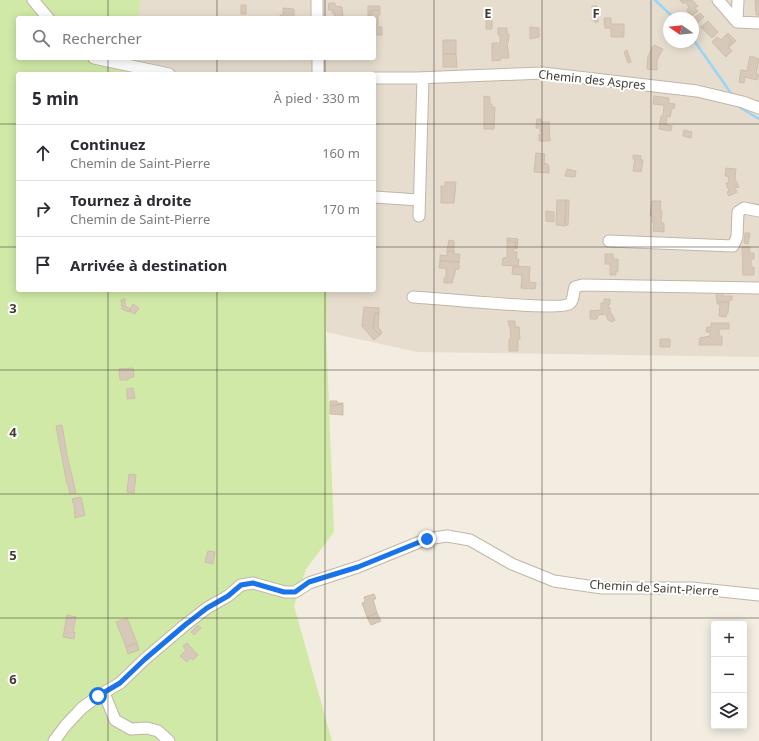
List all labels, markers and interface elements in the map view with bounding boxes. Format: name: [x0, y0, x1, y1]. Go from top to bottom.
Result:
text: E: [484, 4, 492, 22]
text: F: [592, 4, 600, 22]
north arrow: [663, 12, 699, 48]
search box: [16, 16, 376, 60]
icon: search: [30, 27, 52, 49]
text: Rechercher: [62, 28, 142, 48]
street label: Chemin des Aspres: [538, 65, 647, 94]
text: 5 min: [32, 87, 79, 110]
text: À pied · 330 m: [274, 89, 360, 107]
text: Continuez: [70, 134, 145, 154]
icon: ahead: [32, 142, 54, 164]
text: 160 m: [322, 144, 360, 162]
text: Chemin de Saint-Pierre: [70, 154, 210, 172]
text: Tournez à droite: [70, 190, 191, 210]
icon: right: [32, 198, 54, 220]
text: 170 m: [322, 200, 360, 218]
text: Chemin de Saint-Pierre: [70, 210, 210, 228]
icon: arrive: [32, 254, 54, 276]
text: Arrivée à destination: [70, 255, 227, 275]
text: 3: [9, 299, 17, 317]
text: 4: [9, 423, 17, 441]
route end: [418, 530, 436, 548]
text: 5: [9, 546, 17, 564]
street label: Chemin de Saint-Pierre: [589, 576, 719, 599]
map controls: [711, 621, 747, 729]
button: +: [711, 621, 747, 657]
button: −: [711, 657, 747, 693]
text: 6: [9, 670, 17, 688]
route start: [89, 687, 107, 705]
button: layers: [711, 693, 747, 729]

